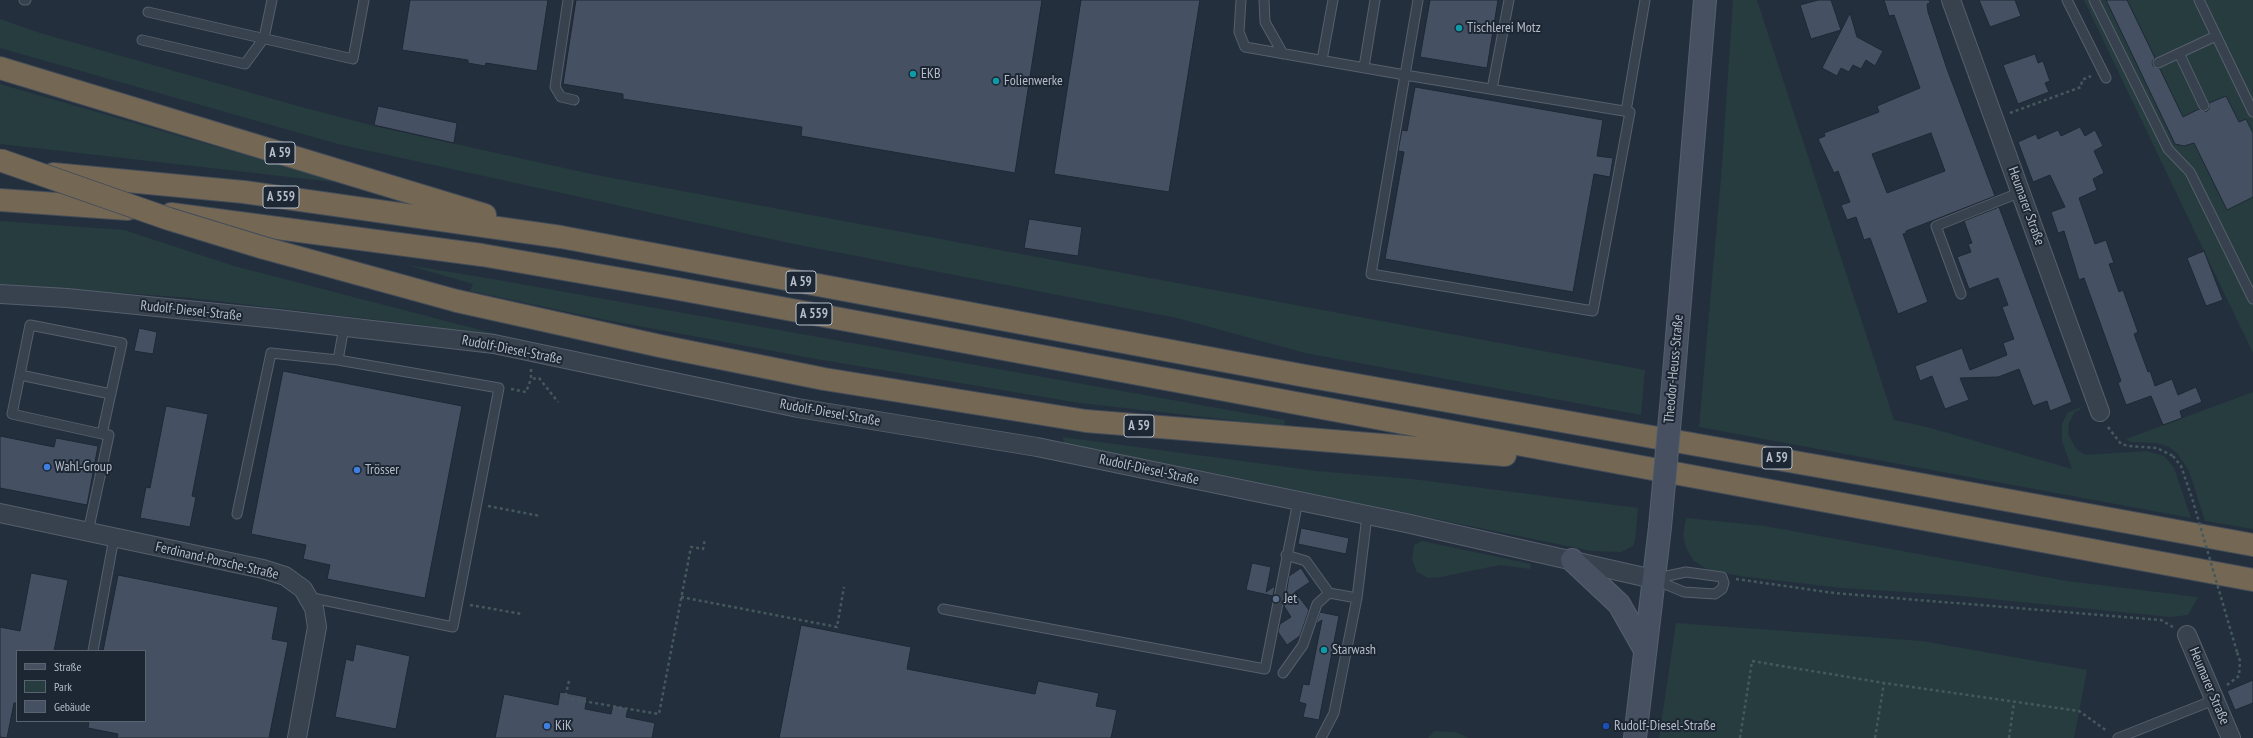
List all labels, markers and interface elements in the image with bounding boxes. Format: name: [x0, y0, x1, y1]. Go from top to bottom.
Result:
place label: Tischlerei Motz: [1467, 20, 1541, 36]
marker: Tischlerei Motz: [1454, 23, 1464, 33]
place label: EKB: [921, 66, 941, 82]
marker: EKB: [908, 69, 918, 79]
place label: Folienwerke: [1004, 73, 1063, 89]
marker: Folienwerke: [991, 76, 1001, 86]
road number: A 59: [265, 142, 295, 164]
street label: Heumarer Straße: [2004, 164, 2048, 248]
road number: A 559: [263, 186, 299, 208]
road number: A 59: [786, 271, 816, 293]
street label: Rudolf-Diesel-Straße: [140, 297, 242, 325]
road number: A 559: [796, 303, 832, 325]
street label: Theodor-Heuss-Straße: [1661, 314, 1687, 424]
street label: Rudolf-Diesel-Straße: [460, 332, 564, 368]
street label: Rudolf-Diesel-Straße: [778, 396, 882, 430]
road number: A 59: [1124, 415, 1154, 437]
road number: A 59: [1762, 447, 1792, 469]
street label: Rudolf-Diesel-Straße: [1097, 451, 1201, 489]
place label: Wahl-Group: [55, 459, 112, 475]
marker: Wahl-Group: [42, 462, 52, 472]
place label: Trösser: [365, 462, 399, 478]
marker: Trösser: [352, 465, 362, 475]
street label: Ferdinand-Porsche-Straße: [154, 539, 280, 583]
place label: Jet: [1284, 591, 1297, 607]
marker: Jet: [1271, 594, 1281, 604]
place label: Starwash: [1332, 642, 1376, 658]
marker: Starwash: [1319, 645, 1329, 655]
street label: Heumarer Straße: [2185, 645, 2233, 727]
legend: [16, 650, 146, 722]
text: Straße: [54, 659, 81, 674]
text: Park: [54, 679, 72, 694]
text: Gebäude: [54, 699, 90, 714]
place label: KiK: [555, 718, 572, 734]
place label: Rudolf-Diesel-Straße: [1614, 718, 1716, 734]
marker: KiK: [542, 721, 552, 731]
marker: Rudolf-Diesel-Straße: [1601, 721, 1611, 731]

